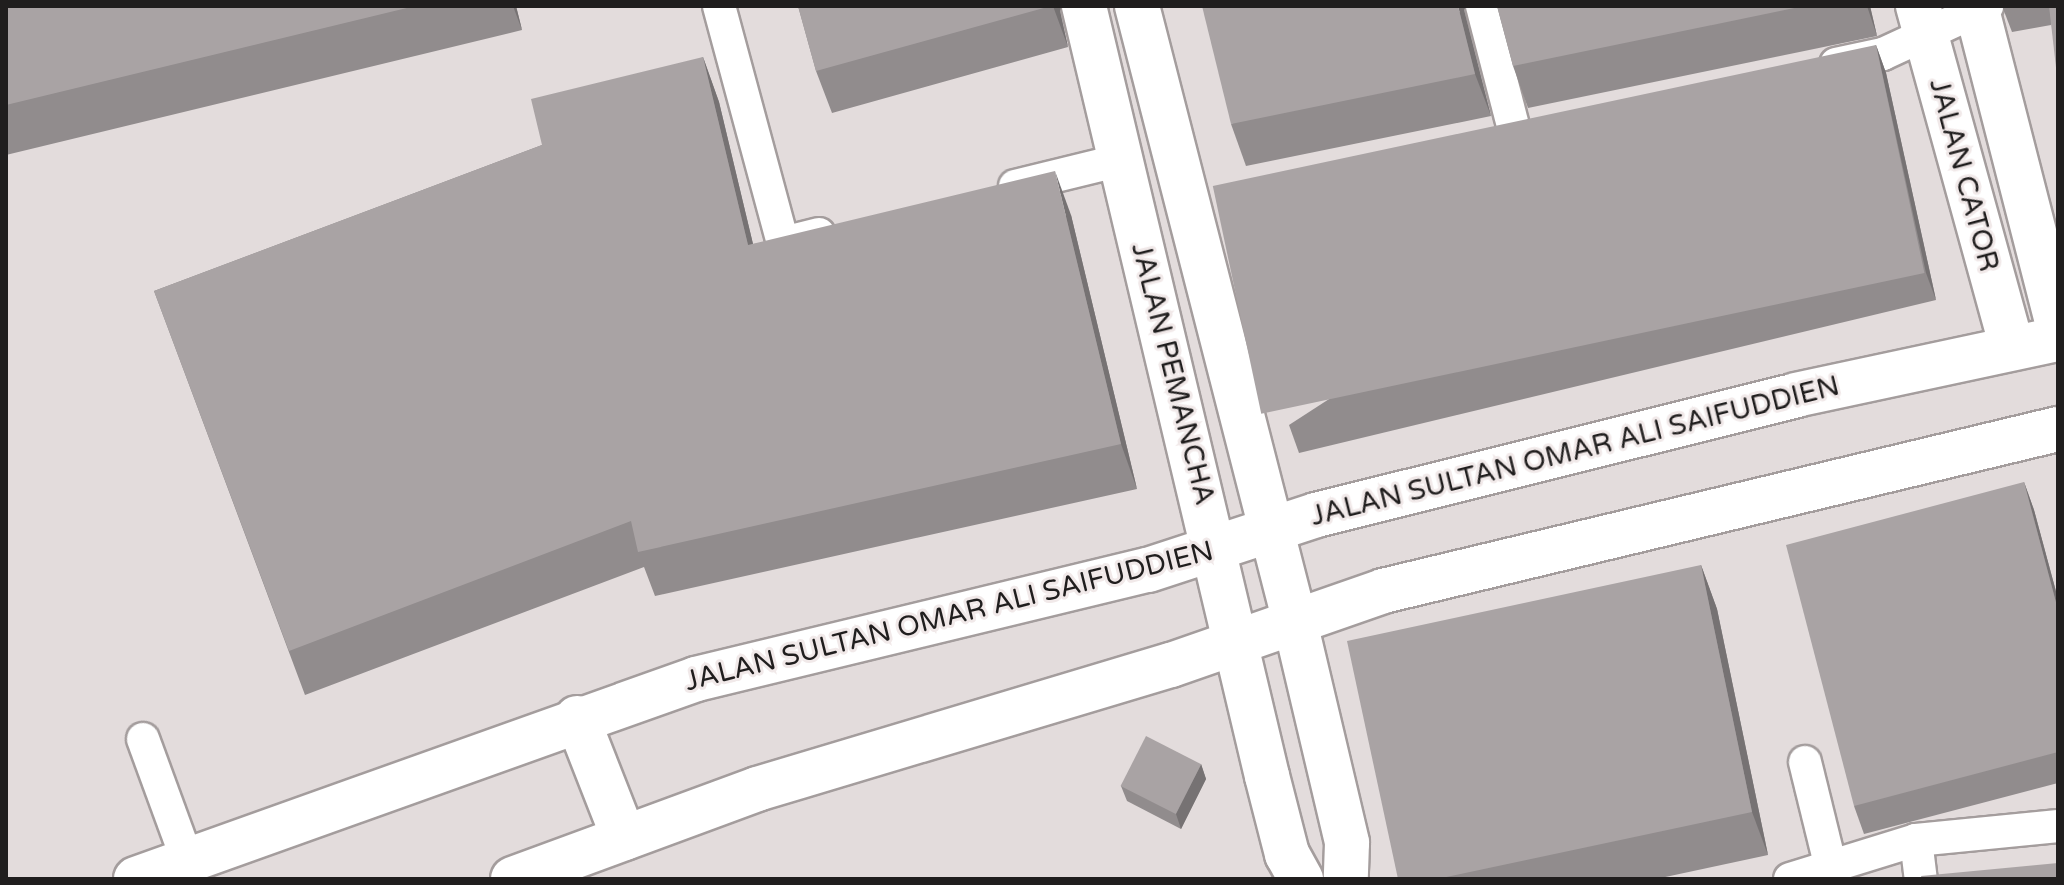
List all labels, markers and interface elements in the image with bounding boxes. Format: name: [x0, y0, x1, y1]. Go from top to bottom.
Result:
street label: JALAN CATOR: [1922, 75, 2006, 275]
street label: JALAN PEMANCHA: [1124, 240, 1222, 508]
street label: JALAN SULTAN OMAR ALI SAIFUDDIEN: [1307, 369, 1843, 533]
street label: JALAN SULTAN OMAR ALI SAIFUDDIEN: [681, 534, 1217, 698]

